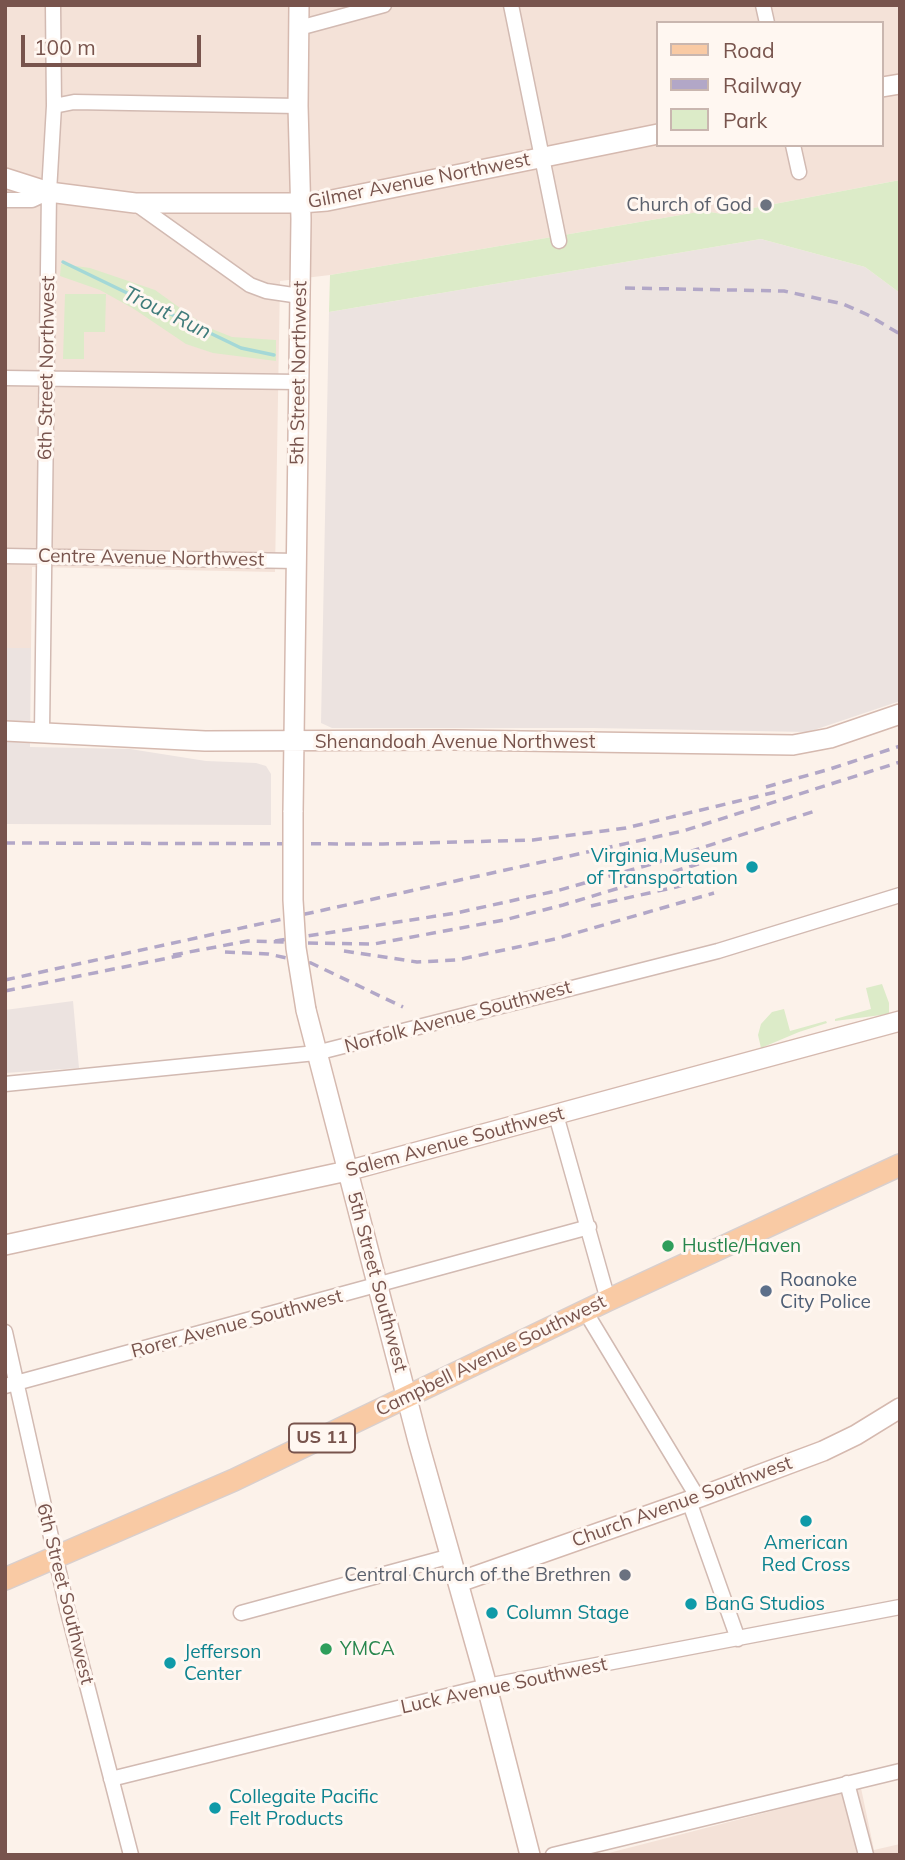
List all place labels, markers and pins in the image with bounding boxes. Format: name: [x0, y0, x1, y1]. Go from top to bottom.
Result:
place label: Church of God: [626, 194, 752, 216]
marker: Church of God: [758, 197, 774, 213]
place label: Virginia Museum of Transportation: [586, 845, 738, 889]
marker: Virginia Museum of Transportation: [744, 859, 760, 875]
place label: Hustle/Haven: [682, 1235, 801, 1257]
marker: Hustle/Haven: [660, 1238, 676, 1254]
place label: Roanoke City Police: [780, 1269, 871, 1313]
marker: Roanoke City Police: [758, 1283, 774, 1299]
marker: American Red Cross: [798, 1513, 814, 1529]
place label: American Red Cross: [761, 1532, 851, 1576]
place label: Central Church of the Brethren: [344, 1564, 611, 1586]
marker: Central Church of the Brethren: [617, 1567, 633, 1583]
place label: BanG Studios: [705, 1593, 825, 1615]
marker: BanG Studios: [683, 1596, 699, 1612]
place label: Column Stage: [506, 1602, 629, 1624]
marker: Column Stage: [484, 1605, 500, 1621]
place label: YMCA: [340, 1638, 395, 1660]
place label: Jefferson Center: [184, 1641, 261, 1685]
marker: YMCA: [318, 1641, 334, 1657]
marker: Jefferson Center: [162, 1655, 178, 1671]
place label: Collegaite Pacific Felt Products: [229, 1786, 378, 1830]
marker: Collegaite Pacific Felt Products: [207, 1800, 223, 1816]

